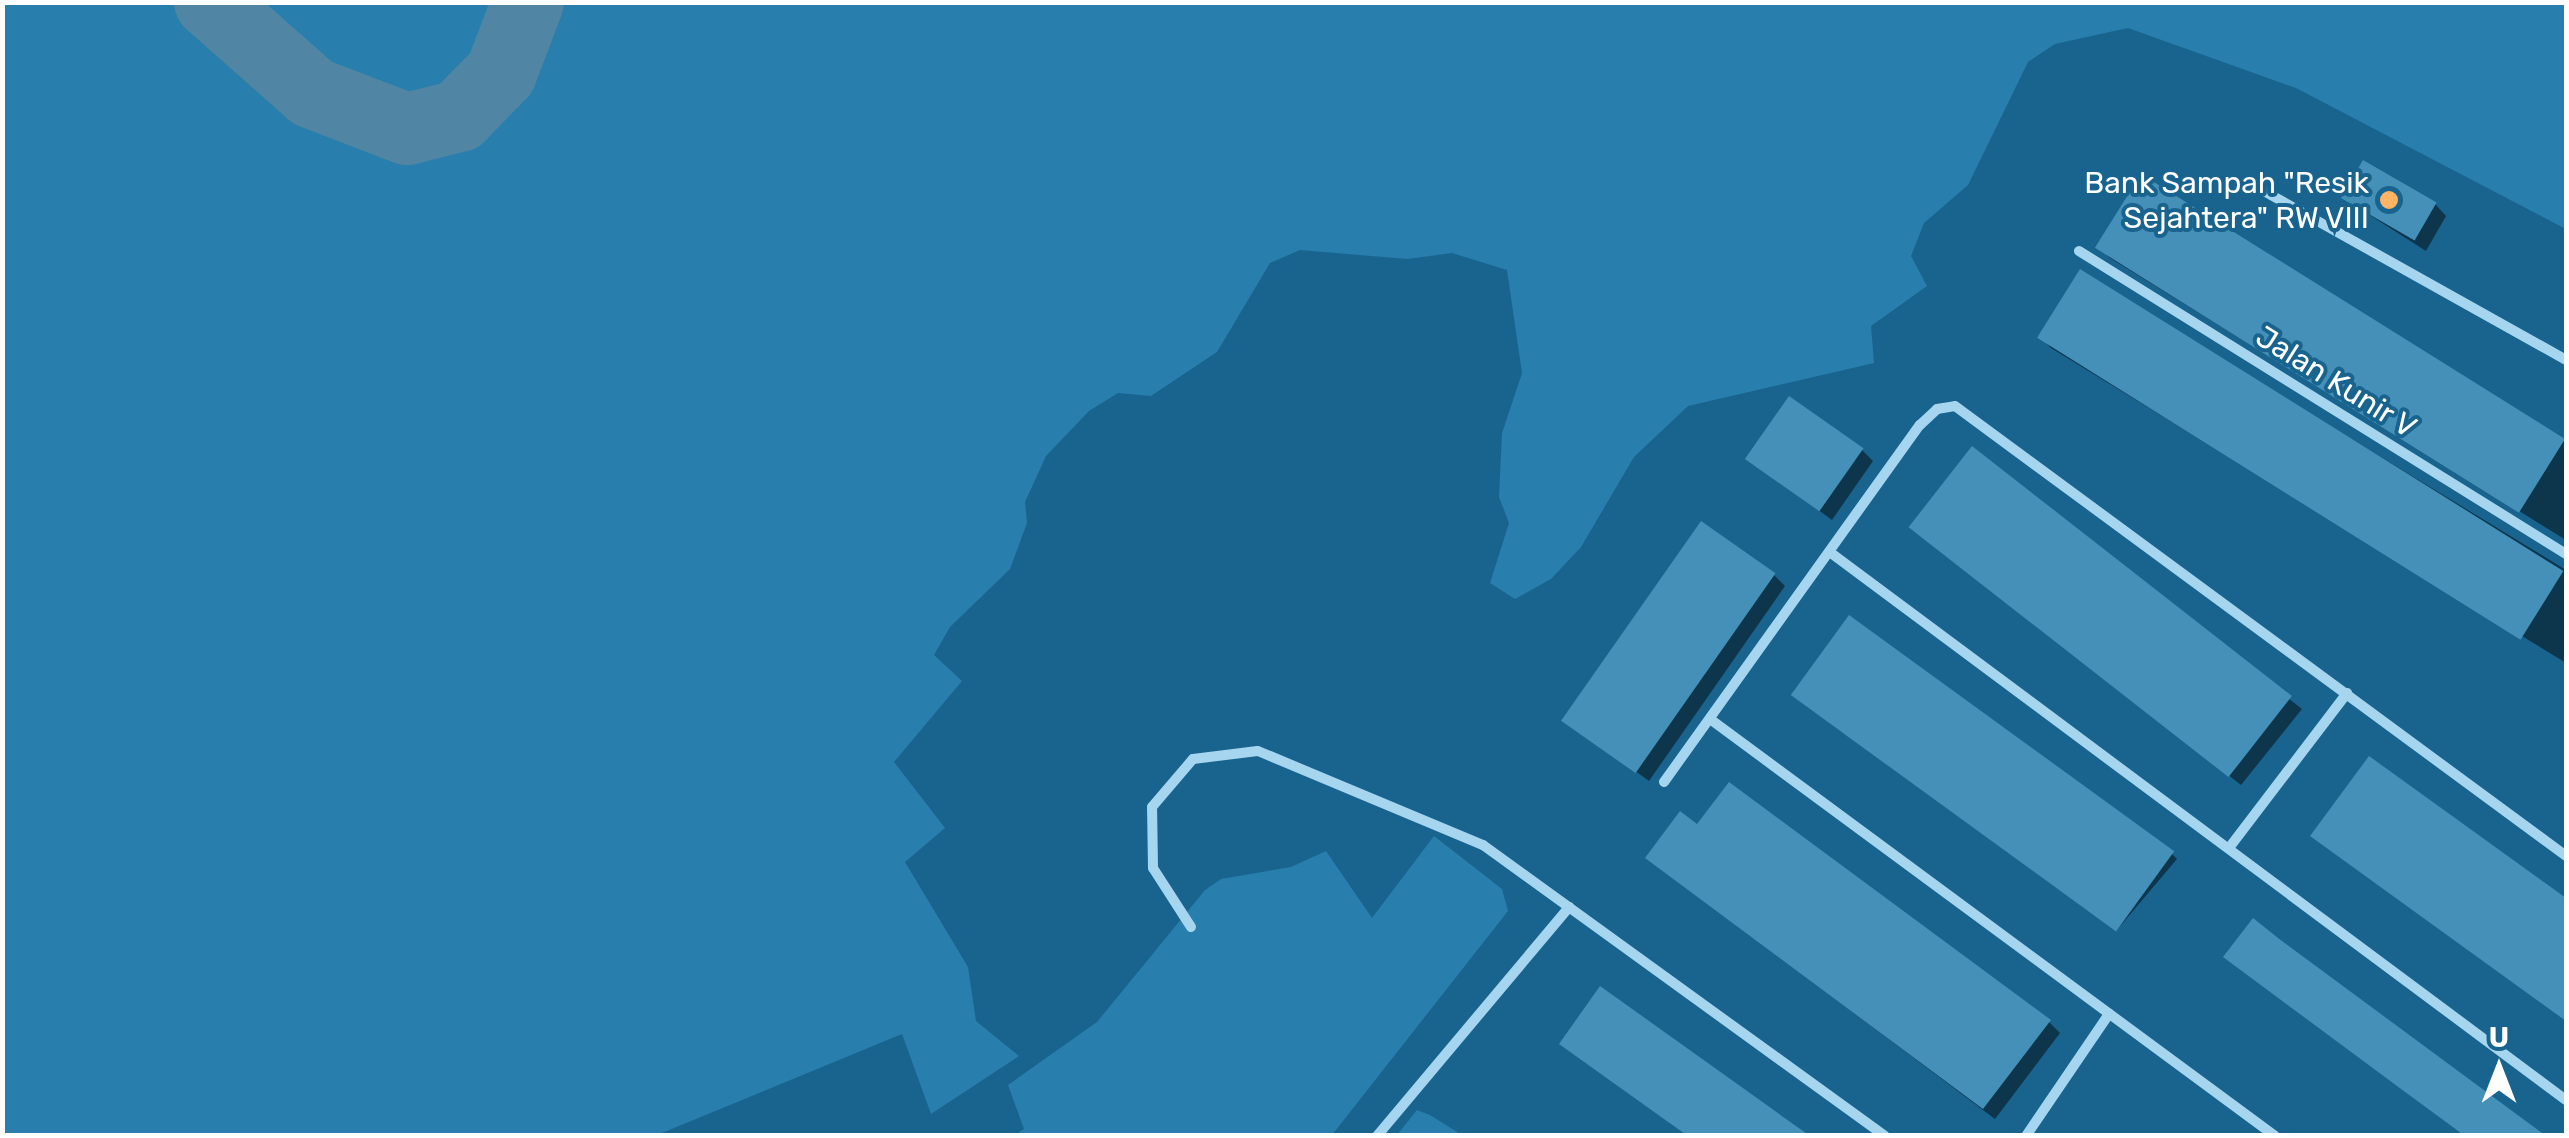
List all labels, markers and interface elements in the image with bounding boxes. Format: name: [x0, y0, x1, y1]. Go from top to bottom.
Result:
place label: Bank Sampah "Resik Sejahtera" RW VIII: [2084, 165, 2369, 236]
marker: Bank Sampah "Resik Sejahtera" RW VIII: [2378, 189, 2400, 211]
street label: Jalan Kunir V: [2248, 318, 2424, 446]
north arrow: [2449, 1018, 2549, 1118]
text: U: [2489, 1021, 2509, 1054]

